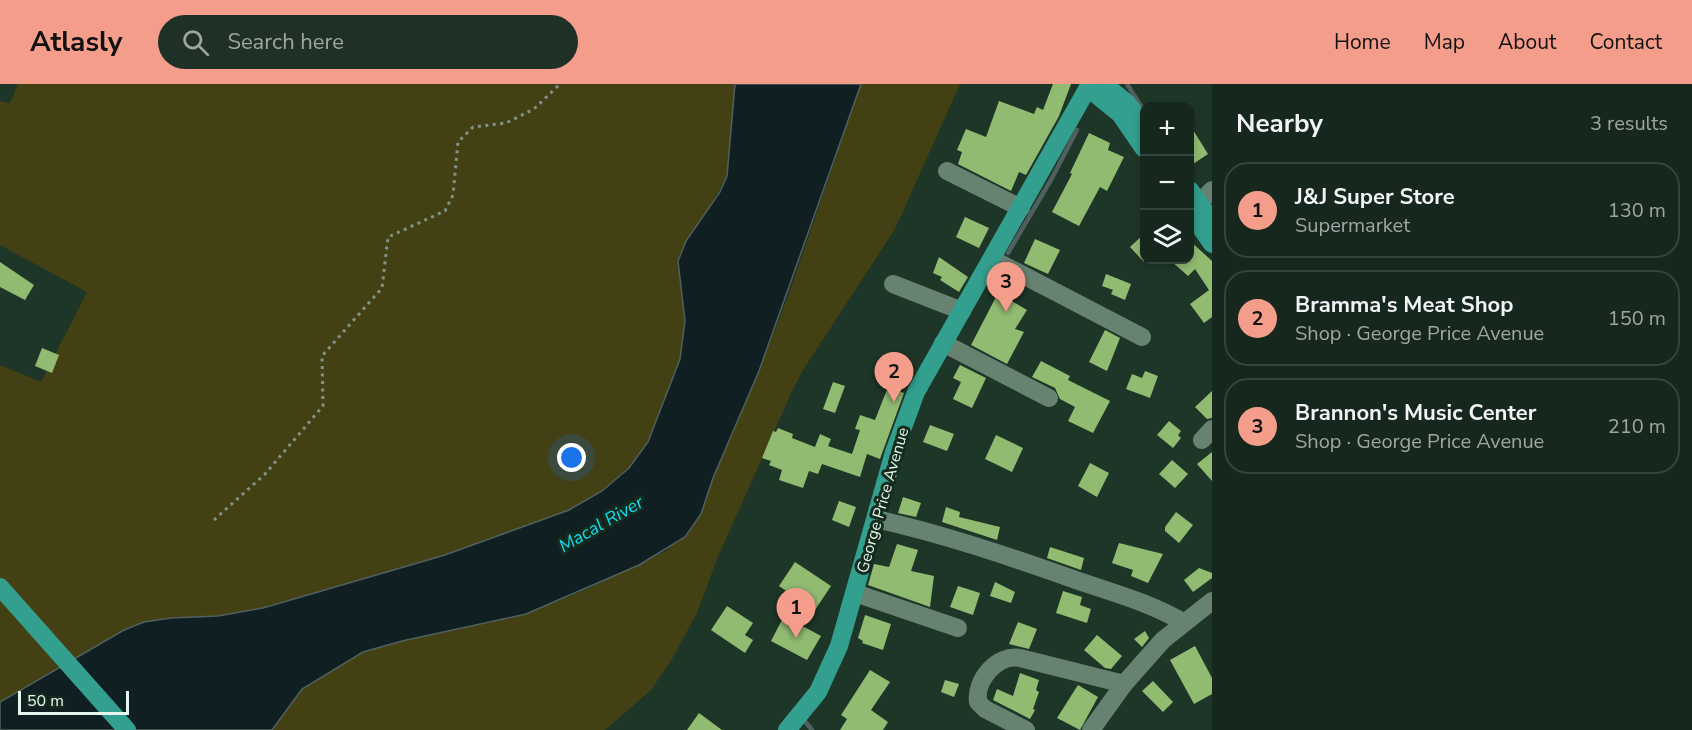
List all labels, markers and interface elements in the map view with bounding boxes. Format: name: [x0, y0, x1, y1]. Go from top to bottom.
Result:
search box: [158, 15, 578, 69]
text: Atlasly: [30, 23, 122, 61]
icon: search: [179, 26, 212, 59]
text: Search here: [227, 27, 344, 57]
text: Home: [1334, 28, 1391, 56]
text: Map: [1424, 28, 1465, 56]
text: About: [1498, 28, 1556, 56]
text: Contact: [1589, 28, 1662, 56]
map controls: [1140, 102, 1194, 264]
button: +: [1140, 102, 1194, 156]
text: Nearby: [1236, 106, 1323, 141]
text: 3 results: [1590, 110, 1668, 137]
button: −: [1140, 156, 1194, 210]
text: J&J Super Store: [1295, 182, 1455, 212]
text: 1: [1252, 197, 1264, 224]
text: 130 m: [1608, 197, 1666, 224]
button: layers: [1140, 210, 1194, 264]
text: Supermarket: [1295, 212, 1410, 239]
pin: 3: [986, 262, 1026, 312]
text: Bramma's Meat Shop: [1295, 290, 1513, 320]
text: 2: [1252, 305, 1264, 332]
text: 150 m: [1608, 305, 1666, 332]
text: Shop · George Price Avenue: [1295, 320, 1544, 347]
pin: 2: [874, 352, 914, 402]
text: Brannon's Music Center: [1295, 398, 1536, 428]
text: 3: [1252, 413, 1264, 440]
text: 210 m: [1608, 413, 1666, 440]
street label: George Price Avenue: [852, 425, 914, 576]
text: Shop · George Price Avenue: [1295, 428, 1544, 455]
your location: [557, 443, 586, 472]
water label: Macal River: [554, 490, 648, 558]
pin: 1: [776, 588, 816, 638]
scale bar: [18, 688, 129, 716]
text: 50 m: [27, 690, 64, 712]

